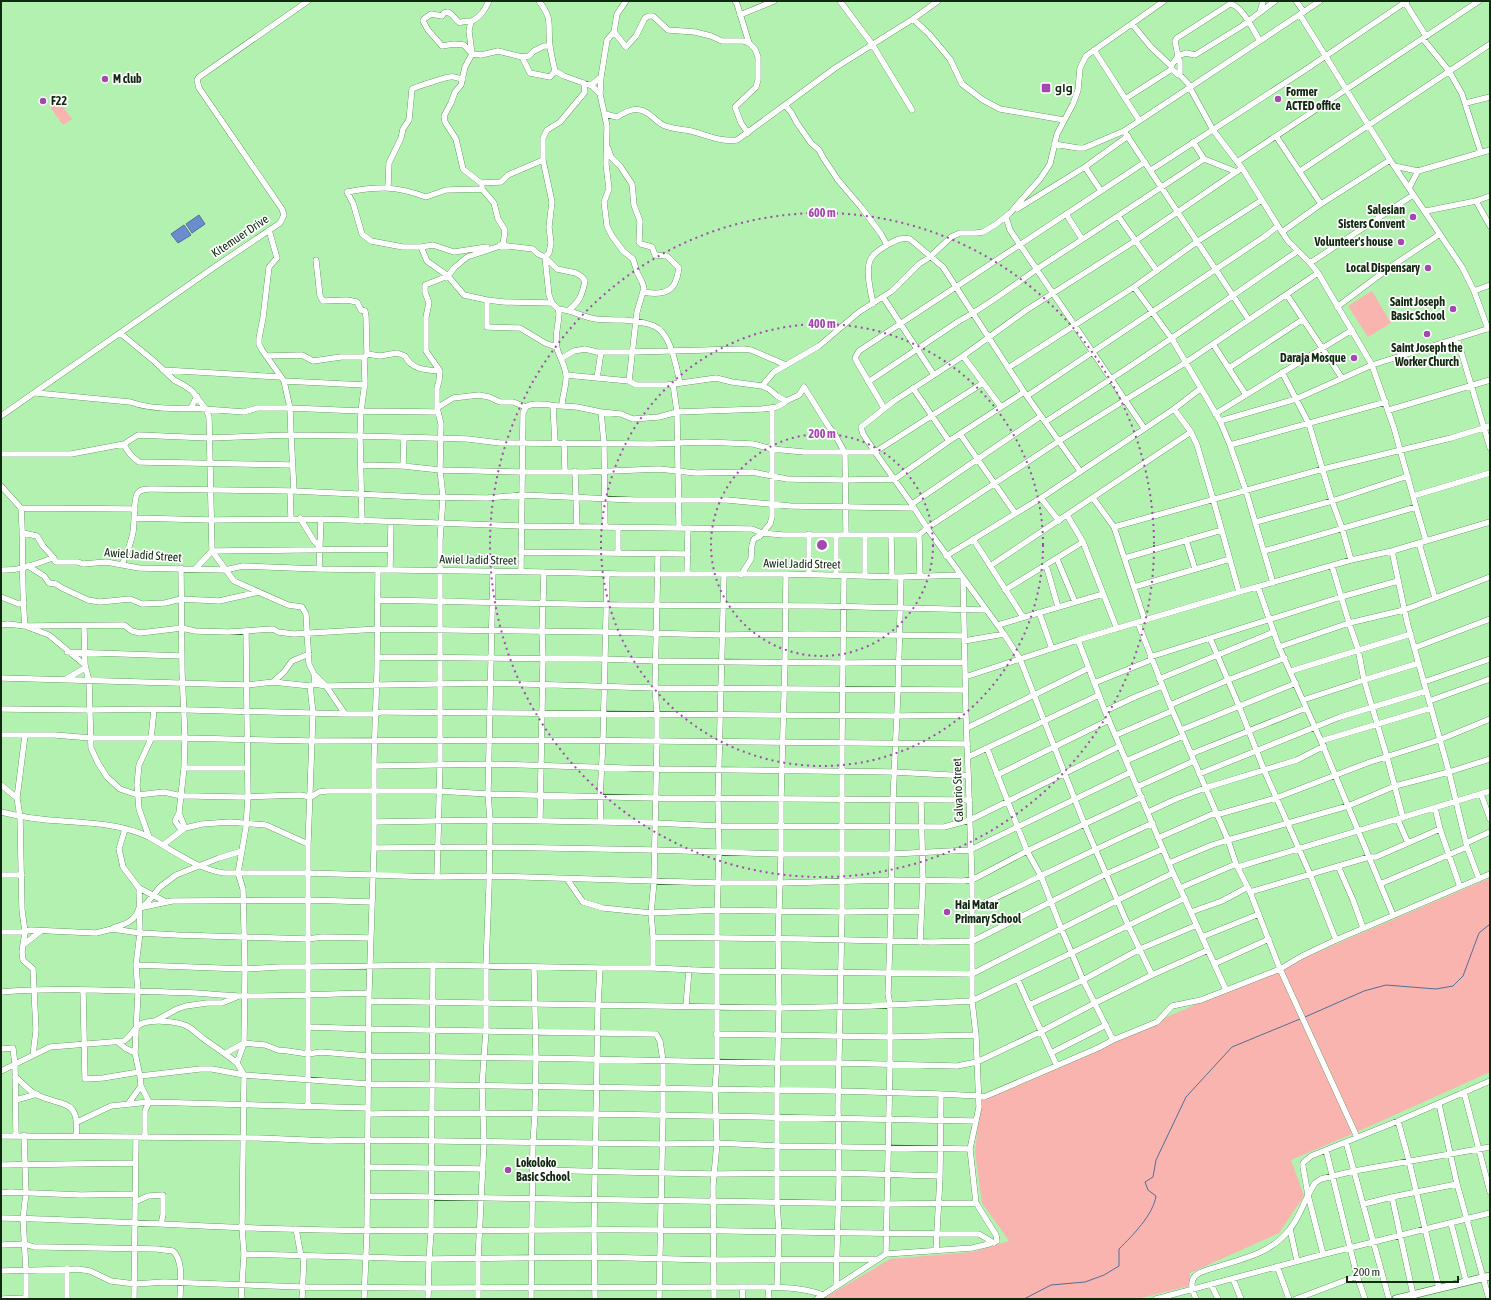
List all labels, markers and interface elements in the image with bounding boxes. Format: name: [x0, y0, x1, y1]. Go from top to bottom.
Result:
place label: M club: [113, 72, 142, 86]
marker: M club: [100, 74, 110, 84]
place label: واو: [1055, 81, 1073, 96]
marker: واو: [1040, 82, 1052, 94]
place label: Former ACTED office: [1285, 85, 1341, 113]
place label: F22: [51, 94, 67, 108]
marker: Former ACTED office: [1273, 94, 1283, 104]
marker: F22: [38, 96, 48, 106]
place label: Salesian Sisters Convent: [1338, 203, 1406, 231]
text: 600 m: [808, 206, 836, 220]
street label: Kitemuer Drive: [209, 212, 271, 260]
marker: Salesian Sisters Convent: [1408, 212, 1418, 222]
place label: Volunteer's house: [1314, 235, 1394, 249]
marker: Volunteer's house: [1396, 237, 1406, 247]
place label: Local Dispensary: [1346, 261, 1420, 275]
marker: Local Dispensary: [1423, 263, 1433, 273]
place label: Saint Joseph Basic School: [1390, 295, 1446, 323]
marker: Saint Joseph Basic School: [1448, 304, 1458, 314]
text: 400 m: [807, 317, 836, 331]
marker: Saint Joseph the Worker Church: [1422, 329, 1432, 339]
place label: Saint Joseph the Worker Church: [1391, 341, 1463, 369]
place label: Daraja Mosque: [1280, 351, 1347, 365]
marker: Daraja Mosque: [1349, 353, 1359, 363]
text: 200 m: [808, 427, 836, 441]
centre of rings: [815, 538, 829, 552]
street label: Awiel Jadid Street: [104, 545, 183, 565]
street label: Awiel Jadid Street: [439, 552, 517, 568]
street label: Awiel Jadid Street: [763, 556, 841, 572]
street label: Calvario Street: [950, 757, 966, 822]
place label: Hai Matar Primary School: [955, 898, 1022, 926]
marker: Hai Matar Primary School: [942, 907, 952, 917]
place label: Lokoloko Basic School: [516, 1156, 571, 1184]
marker: Lokoloko Basic School: [503, 1165, 513, 1175]
scale bar: [1347, 1258, 1458, 1284]
text: 200 m: [1353, 1265, 1380, 1279]

